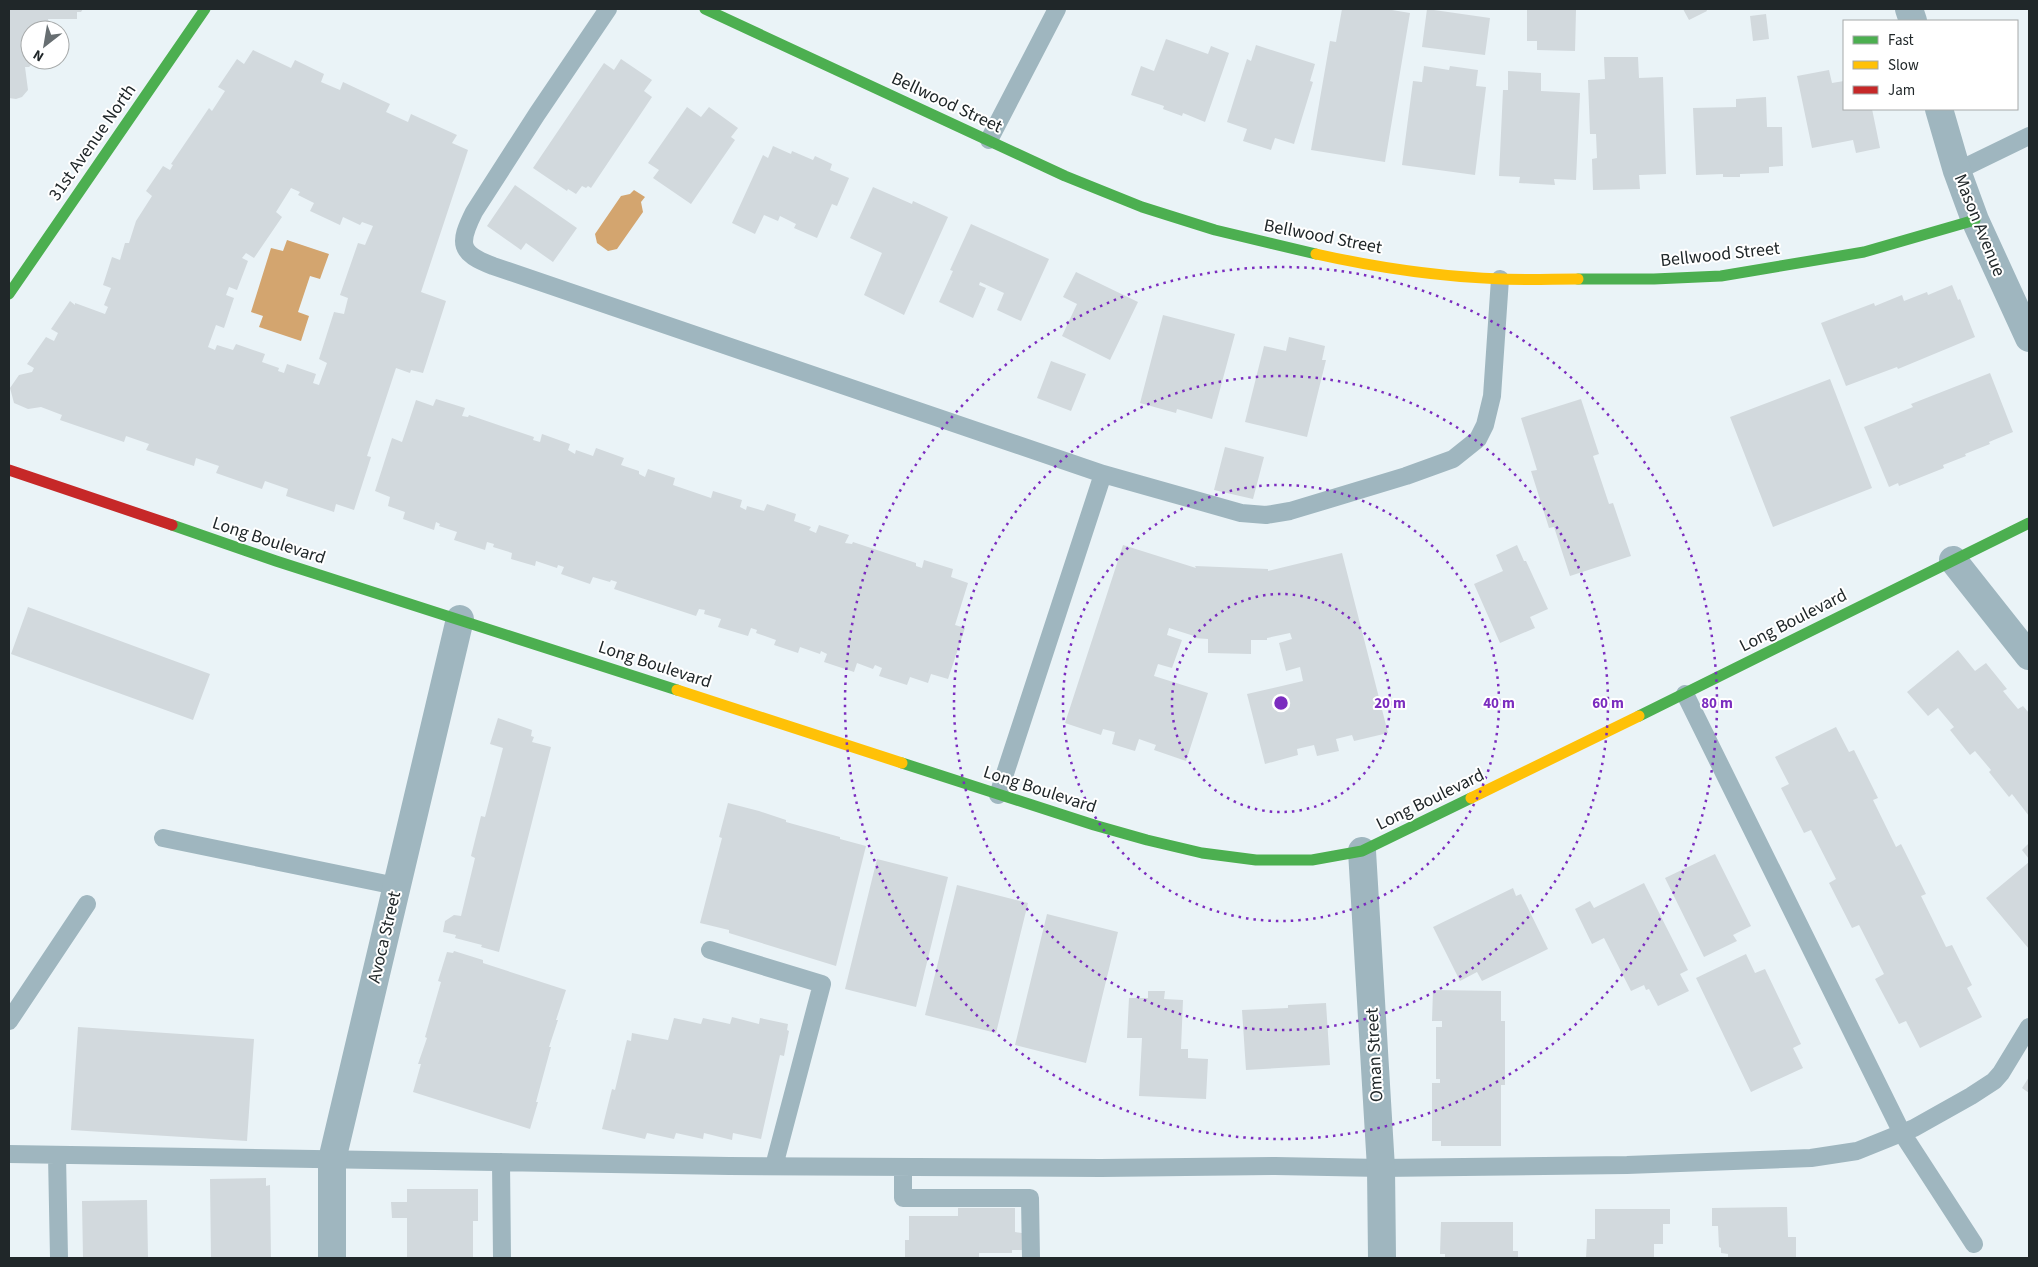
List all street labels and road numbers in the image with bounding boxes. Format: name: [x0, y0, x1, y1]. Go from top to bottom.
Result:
street label: Bellwood Street: [887, 66, 1006, 139]
street label: 31st Avenue North: [43, 79, 142, 206]
street label: Mason Avenue: [1948, 170, 2011, 280]
street label: Bellwood Street: [1262, 213, 1384, 260]
street label: Bellwood Street: [1659, 236, 1781, 273]
street label: Long Boulevard: [209, 510, 329, 571]
street label: Long Boulevard: [1735, 583, 1851, 658]
street label: Long Boulevard: [595, 634, 715, 695]
street label: Long Boulevard: [980, 759, 1100, 820]
street label: Long Boulevard: [1372, 762, 1489, 836]
street label: Avoca Street: [362, 889, 407, 985]
street label: Oman Street: [1360, 1007, 1389, 1103]

